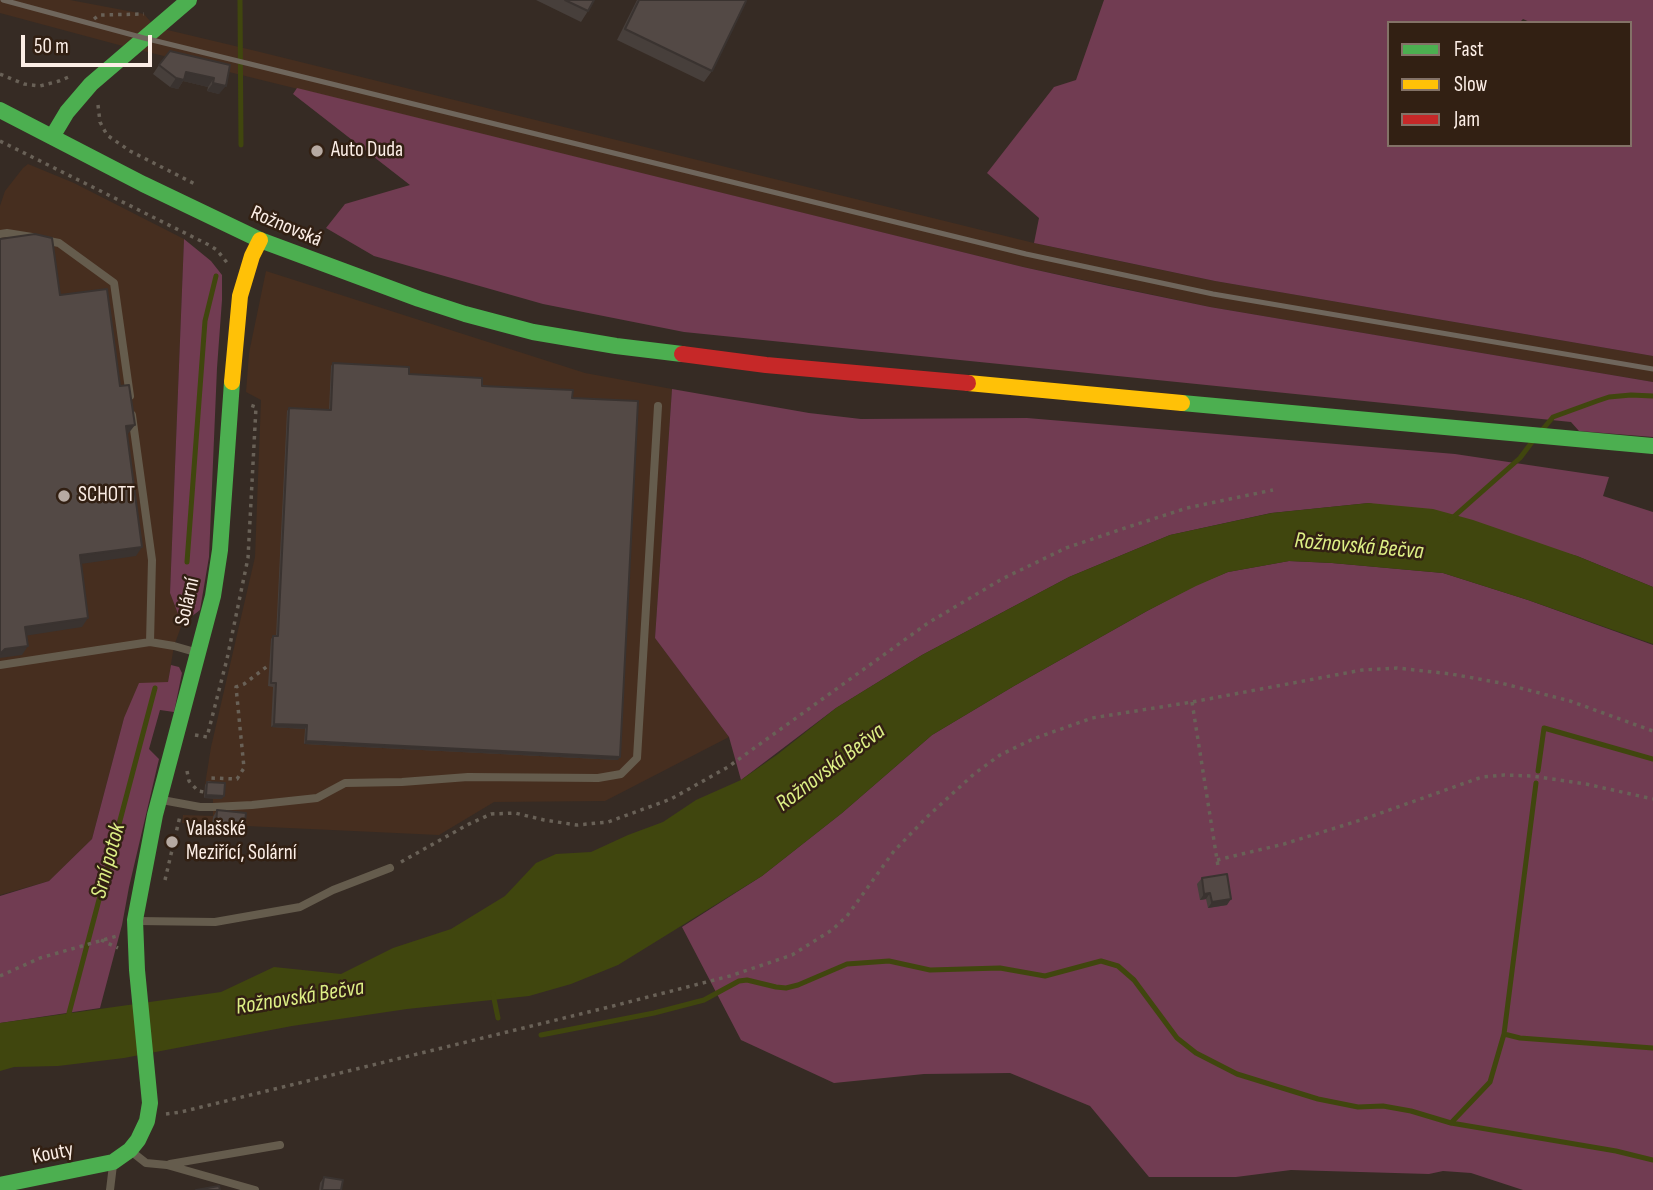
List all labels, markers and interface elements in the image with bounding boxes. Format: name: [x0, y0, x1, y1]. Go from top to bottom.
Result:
scale bar: [24, 21, 156, 65]
legend: [1387, 21, 1632, 147]
text: 50 m: [34, 34, 69, 59]
text: Fast: [1454, 37, 1484, 62]
text: Slow: [1454, 72, 1487, 97]
text: Jam: [1454, 107, 1480, 132]
place label: Auto Duda: [331, 138, 403, 164]
marker: Auto Duda: [309, 143, 325, 159]
street label: Rožnovská: [247, 201, 325, 253]
place label: SCHOTT: [78, 483, 135, 509]
marker: SCHOTT: [56, 488, 72, 504]
water label: Rožnovská Bečva: [1293, 528, 1425, 566]
street label: Solární: [170, 575, 206, 629]
water label: Rožnovská Bečva: [771, 718, 891, 818]
place label: Valašské Meziřící, Solární: [186, 817, 297, 867]
water label: Srní potok: [86, 820, 132, 902]
marker: Valašské Meziřící, Solární: [164, 834, 180, 850]
water label: Rožnovská Bečva: [234, 974, 366, 1022]
street label: Kouty: [30, 1138, 76, 1170]

